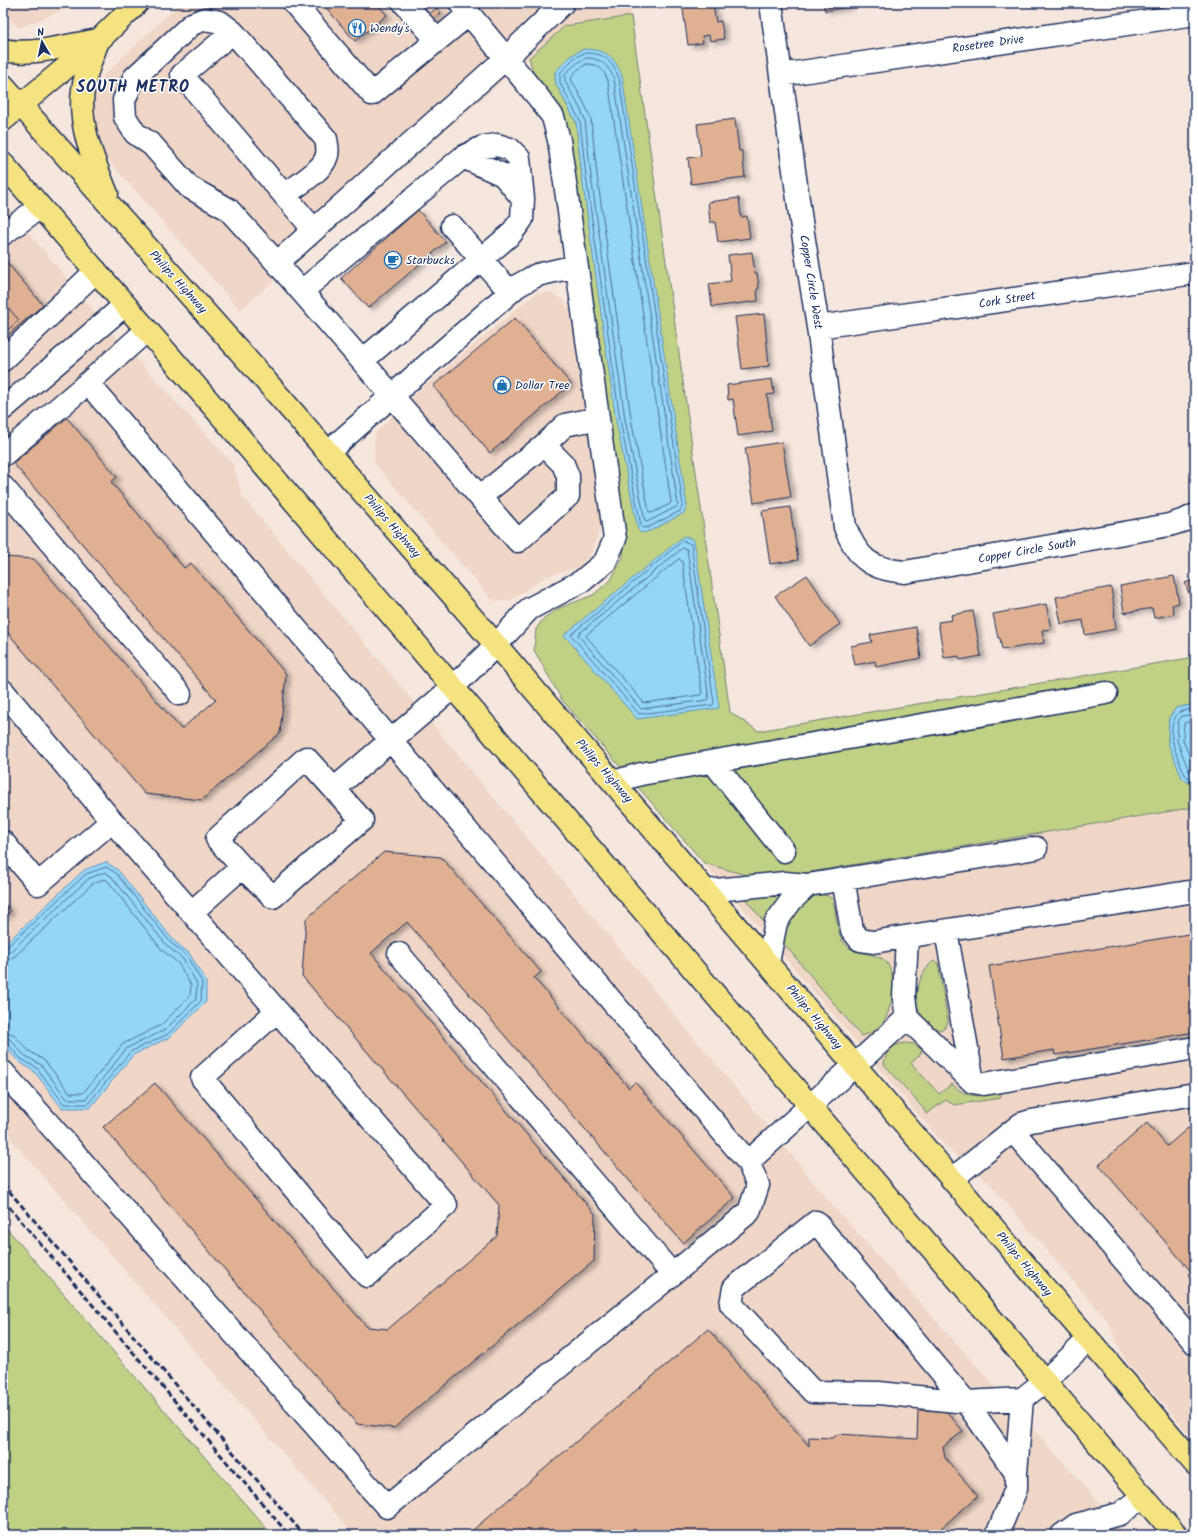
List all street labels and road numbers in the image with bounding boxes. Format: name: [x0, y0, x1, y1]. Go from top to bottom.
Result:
street label: Rosetree Drive: [951, 29, 1026, 58]
street label: Copper Circle West: [794, 233, 828, 331]
street label: Philips Highway: [144, 246, 212, 318]
street label: Cork Street: [977, 286, 1037, 314]
street label: Philips Highway: [359, 490, 426, 563]
street label: Copper Circle South: [976, 533, 1078, 569]
street label: Philips Highway: [571, 735, 638, 808]
street label: Philips Highway: [781, 980, 847, 1054]
street label: Philips Highway: [991, 1227, 1057, 1301]

